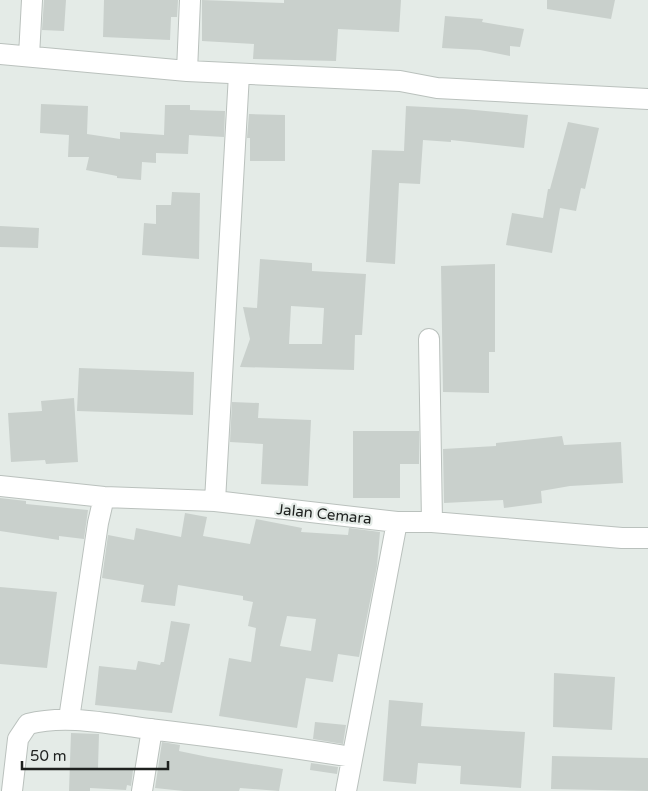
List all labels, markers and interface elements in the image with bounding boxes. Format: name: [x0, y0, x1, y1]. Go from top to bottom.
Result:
street label: Jalan Cemara: [275, 500, 373, 528]
scale bar: [22, 738, 169, 770]
text: 50 m: [30, 747, 67, 765]

